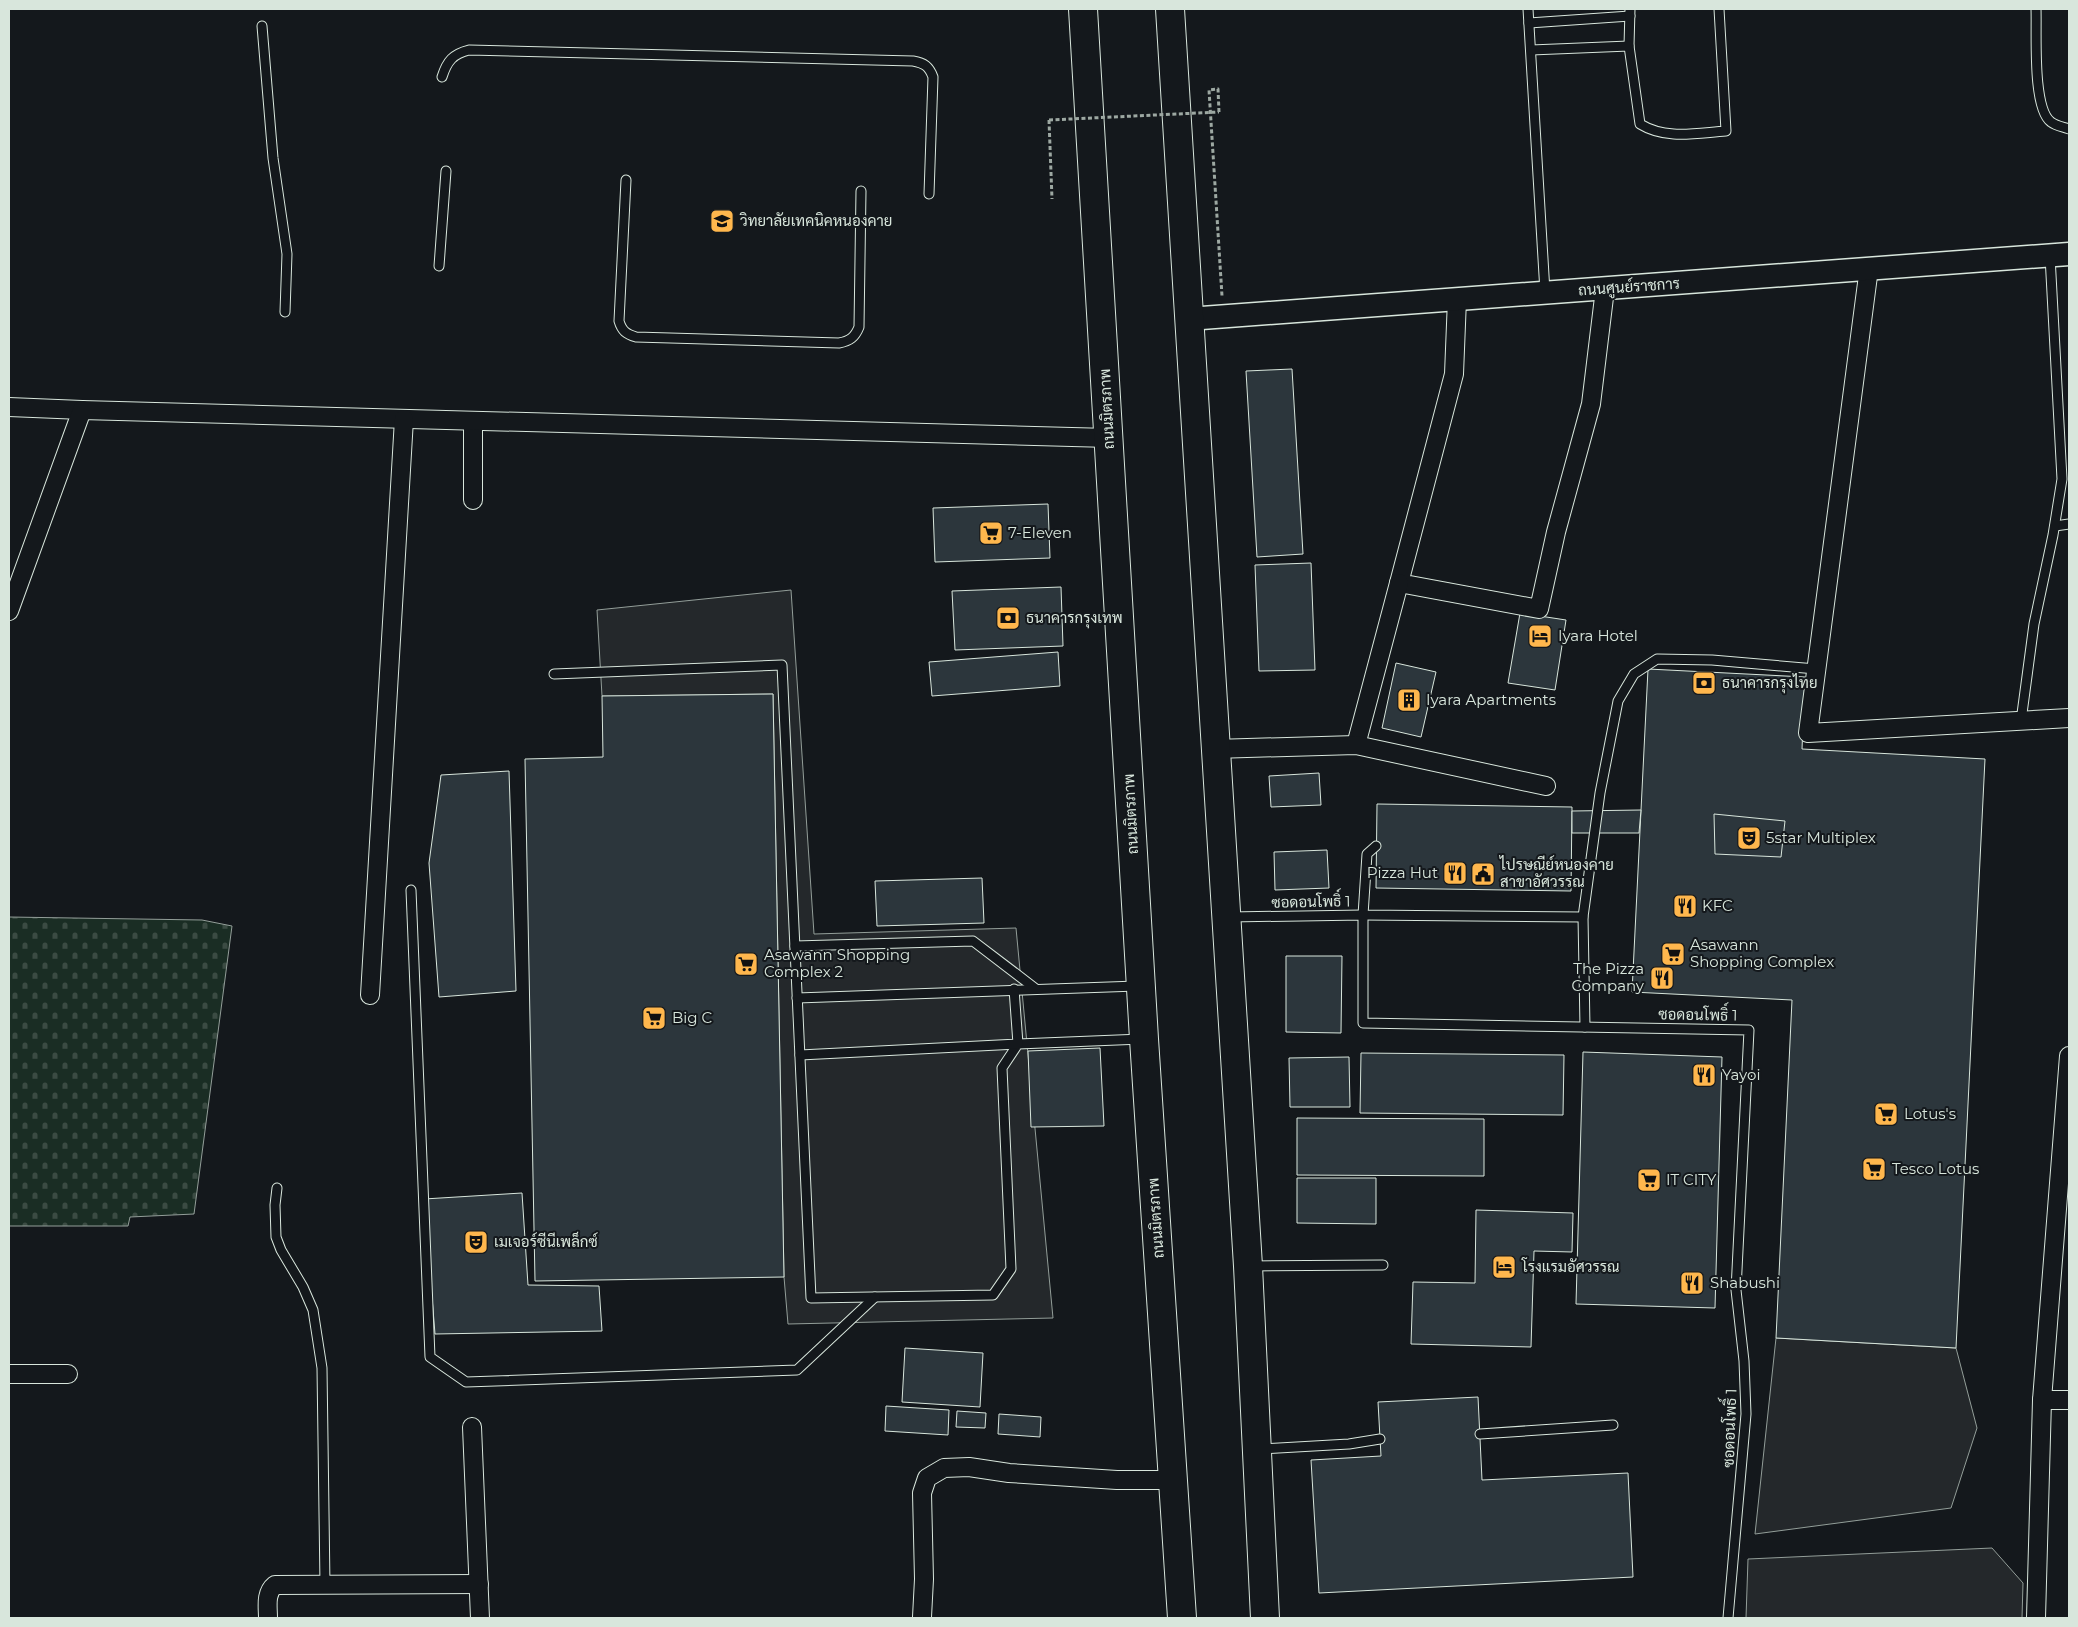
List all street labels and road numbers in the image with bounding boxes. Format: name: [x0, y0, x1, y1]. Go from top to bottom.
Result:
street label: ถนนศูนย์ราชการ: [1578, 273, 1680, 301]
street label: ถนนมิตรภาพ: [1095, 368, 1118, 450]
street label: ถนนมิตรภาพ: [1119, 773, 1142, 855]
street label: ซอดอนโพธิ์ 1: [1271, 886, 1351, 912]
street label: ซอดอนโพธิ์ 1: [1658, 999, 1738, 1025]
street label: ถนนมิตรภาพ: [1143, 1177, 1168, 1259]
street label: ซอดอนโพธิ์ 1: [1713, 1388, 1740, 1468]

